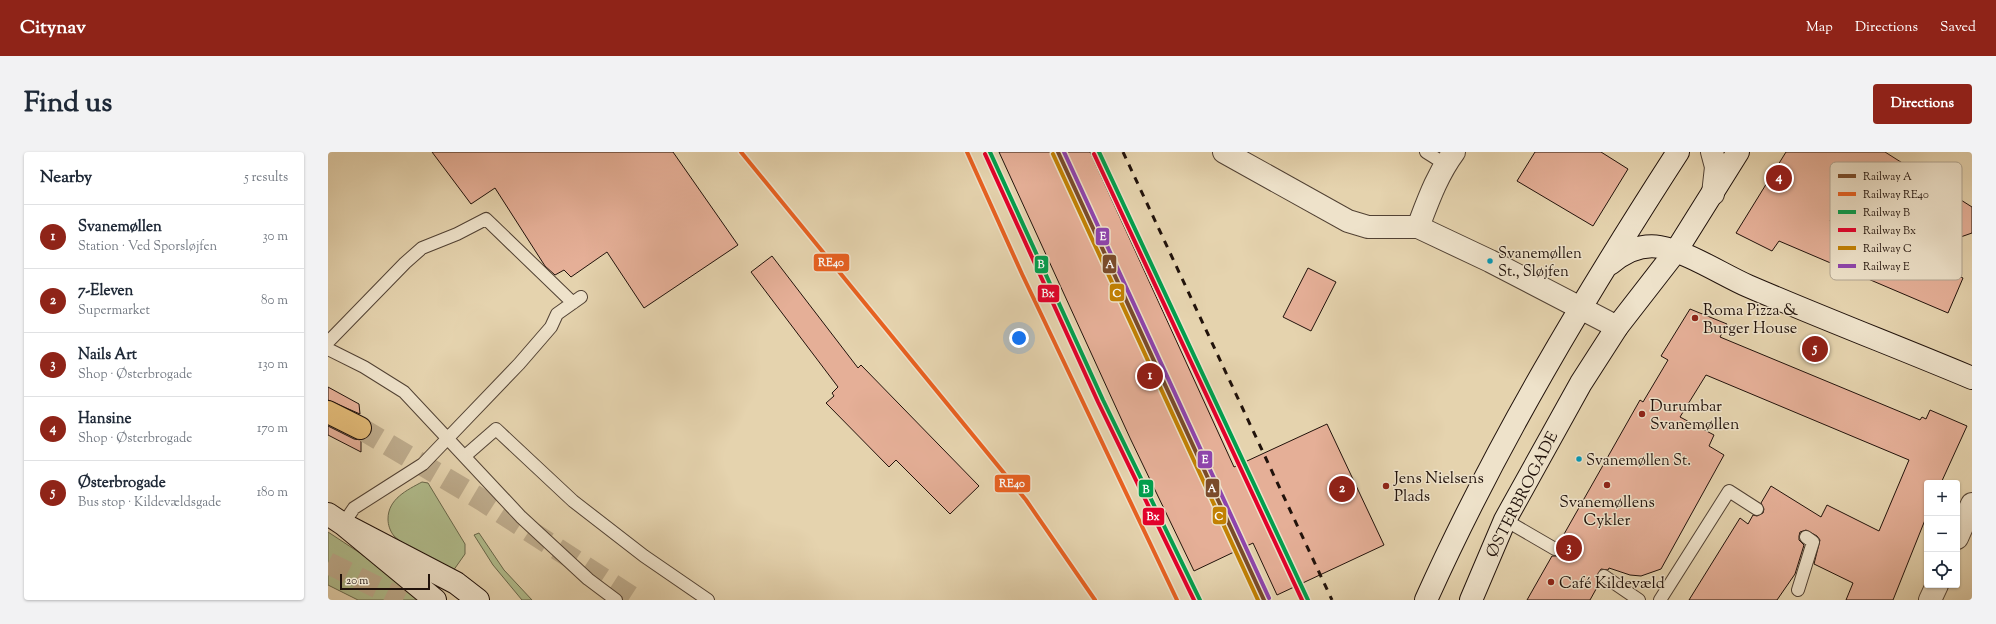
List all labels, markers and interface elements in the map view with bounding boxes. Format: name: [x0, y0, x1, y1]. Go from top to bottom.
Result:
text: Citynav: [20, 15, 86, 42]
text: Map: [1806, 18, 1833, 38]
text: Directions: [1855, 18, 1918, 38]
text: Saved: [1940, 18, 1976, 38]
text: Find us: [24, 84, 112, 124]
button: Directions: [1873, 84, 1972, 124]
legend: [1830, 162, 1962, 280]
pin: 4: [1766, 163, 1792, 193]
text: Nearby: [40, 166, 92, 190]
text: 5 results: [244, 169, 288, 187]
text: Railway A: [1863, 169, 1912, 185]
text: Railway RE40: [1863, 187, 1929, 203]
text: Railway B: [1863, 205, 1910, 221]
text: Svanemøllen: [78, 217, 162, 238]
text: Railway Bx: [1863, 223, 1916, 239]
line badge: E: [1095, 227, 1110, 246]
text: 1: [51, 228, 55, 246]
text: 30 m: [262, 228, 288, 246]
text: E: [1099, 229, 1107, 245]
text: Station · Ved Sporsløjfen: [78, 238, 217, 256]
text: Railway C: [1863, 241, 1912, 257]
place label: Svanemøllen St., Sløjfen: [1498, 244, 1582, 283]
line badge: RE40: [813, 253, 850, 272]
line badge: A: [1102, 254, 1117, 274]
text: RE40: [817, 255, 844, 271]
line badge: B: [1034, 255, 1049, 274]
marker: Svanemøllen St., Sløjfen: [1485, 256, 1495, 266]
text: B: [1037, 257, 1045, 273]
text: A: [1105, 257, 1115, 273]
text: Railway E: [1863, 259, 1910, 275]
text: 7-Eleven: [78, 281, 133, 302]
line badge: C: [1109, 283, 1125, 302]
line badge: Bx: [1037, 284, 1060, 303]
text: Bx: [1041, 286, 1054, 302]
text: C: [1113, 286, 1122, 302]
text: 2: [50, 292, 56, 310]
text: 80 m: [261, 292, 288, 310]
place label: Roma Pizza & Burger House: [1703, 300, 1799, 341]
text: Supermarket: [78, 302, 150, 320]
marker: Roma Pizza & Burger House: [1690, 313, 1700, 323]
your location: [1009, 328, 1029, 348]
pin: 5: [1802, 334, 1828, 364]
text: Nails Art: [78, 345, 137, 366]
text: 3: [50, 356, 56, 374]
text: 130 m: [258, 356, 288, 374]
pin: 1: [1137, 361, 1163, 391]
text: Shop · Østerbrogade: [78, 366, 192, 384]
place label: Durumbar Svanemøllen: [1650, 396, 1740, 437]
text: Hansine: [78, 409, 132, 430]
marker: Durumbar Svanemøllen: [1637, 409, 1647, 419]
text: 4: [50, 420, 56, 438]
text: 170 m: [257, 420, 288, 438]
street label: ØSTERBROGADE: [1481, 428, 1565, 562]
text: Shop · Østerbrogade: [78, 430, 192, 448]
line badge: E: [1197, 450, 1213, 469]
place label: Svanemøllen St.: [1586, 451, 1691, 472]
text: E: [1201, 452, 1209, 468]
marker: Svanemøllen St.: [1574, 454, 1584, 464]
place label: Jens Nielsens Plads: [1393, 468, 1484, 509]
text: Østerbrogade: [78, 473, 166, 494]
line badge: RE40: [994, 474, 1031, 493]
pin: 2: [1329, 474, 1355, 504]
text: RE40: [998, 476, 1025, 492]
line badge: A: [1205, 478, 1220, 498]
line badge: B: [1138, 479, 1154, 498]
marker: Svanemøllens Cykler: [1602, 480, 1612, 490]
map controls: [1924, 480, 1960, 588]
button: +: [1924, 480, 1960, 516]
text: A: [1207, 481, 1217, 497]
marker: Jens Nielsens Plads: [1381, 481, 1391, 491]
text: B: [1142, 482, 1150, 498]
text: 5: [51, 484, 55, 502]
text: 180 m: [257, 484, 288, 502]
place label: Svanemøllens Cykler: [1559, 492, 1655, 533]
text: Bus stop · Kildevældsgade: [78, 494, 221, 512]
line badge: C: [1212, 506, 1227, 525]
line badge: Bx: [1142, 507, 1165, 526]
text: Bx: [1146, 509, 1159, 525]
text: C: [1215, 509, 1224, 525]
button: −: [1924, 516, 1960, 552]
pin: 3: [1556, 533, 1582, 563]
button: locate: [1924, 552, 1960, 588]
scale bar: [340, 572, 430, 591]
text: 20 m: [346, 573, 368, 589]
place label: Café Kildevæld: [1559, 573, 1665, 596]
marker: Café Kildevæld: [1546, 577, 1556, 587]

